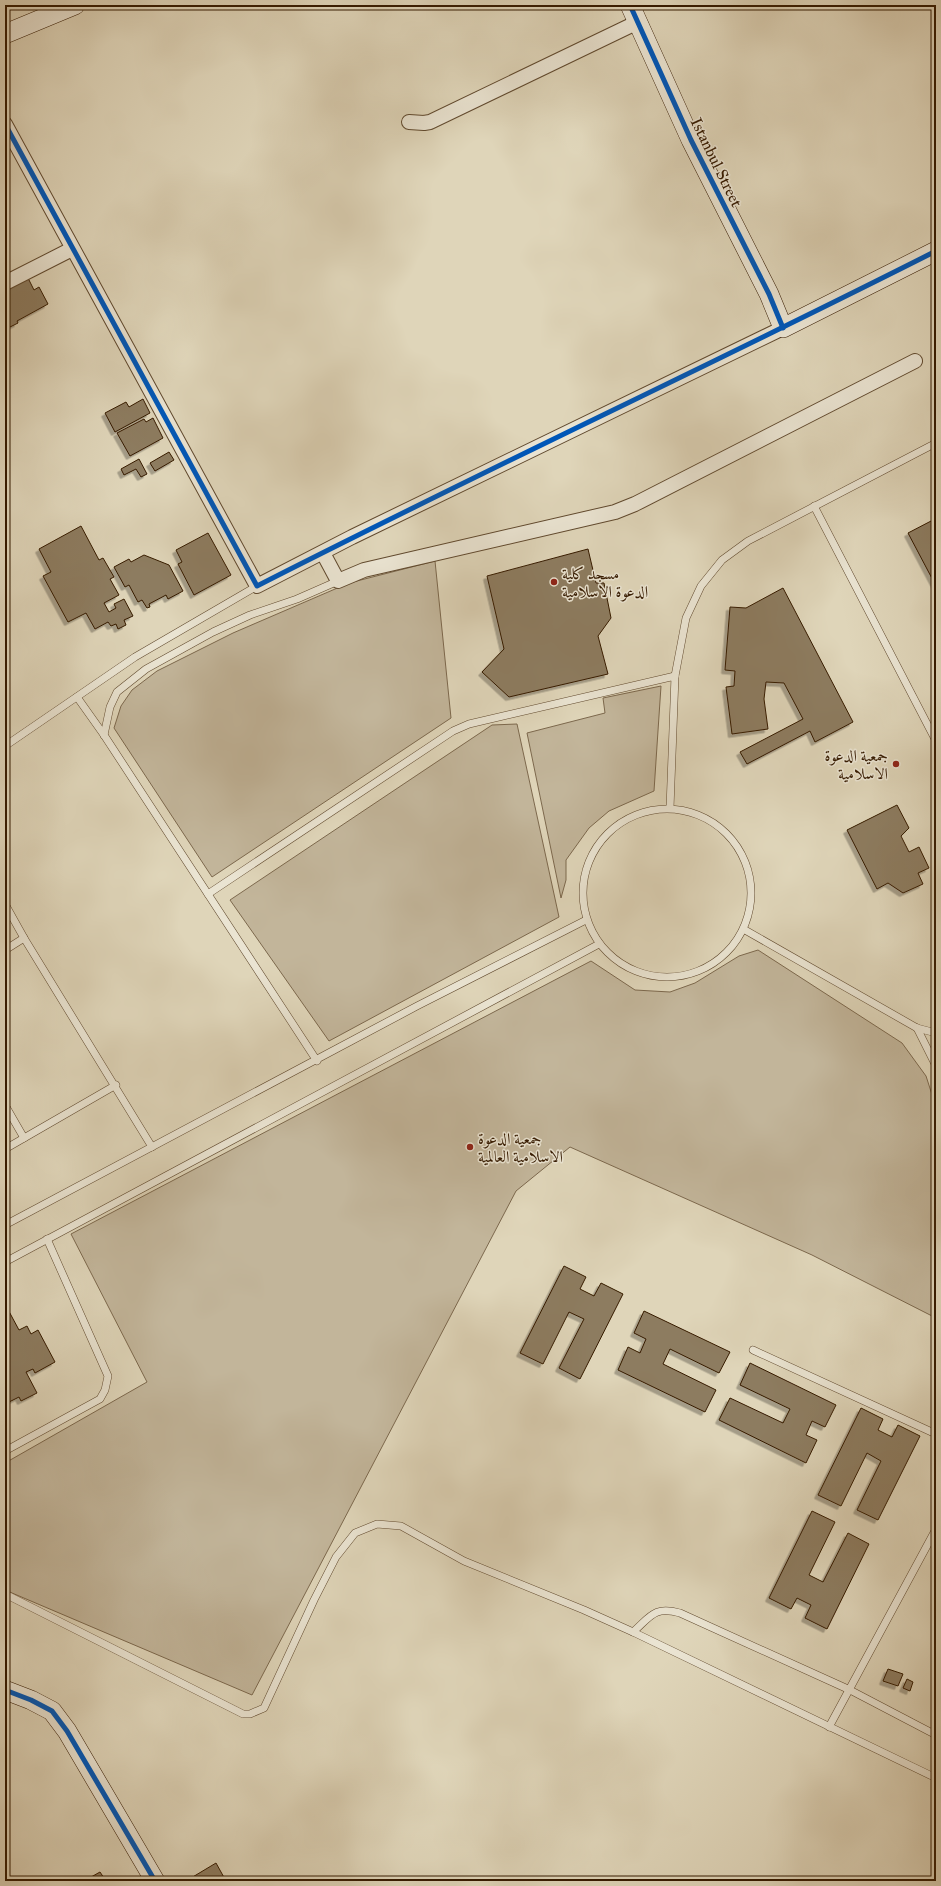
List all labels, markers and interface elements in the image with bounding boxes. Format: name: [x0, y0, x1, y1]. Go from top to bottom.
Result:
street label: Istanbul Street: [687, 114, 747, 210]
place label: مسجد كلية الدعوة الاسلامية: [562, 564, 648, 602]
marker: مسجد كلية الدعوة الاسلامية: [549, 577, 559, 587]
place label: جمعية الدعوة الاسلامية: [824, 746, 888, 783]
marker: جمعية الدعوة الاسلامية: [891, 759, 901, 769]
place label: جمعية الدعوة الاسلامية العالمية: [478, 1129, 563, 1166]
marker: جمعية الدعوة الاسلامية العالمية: [465, 1142, 475, 1152]

